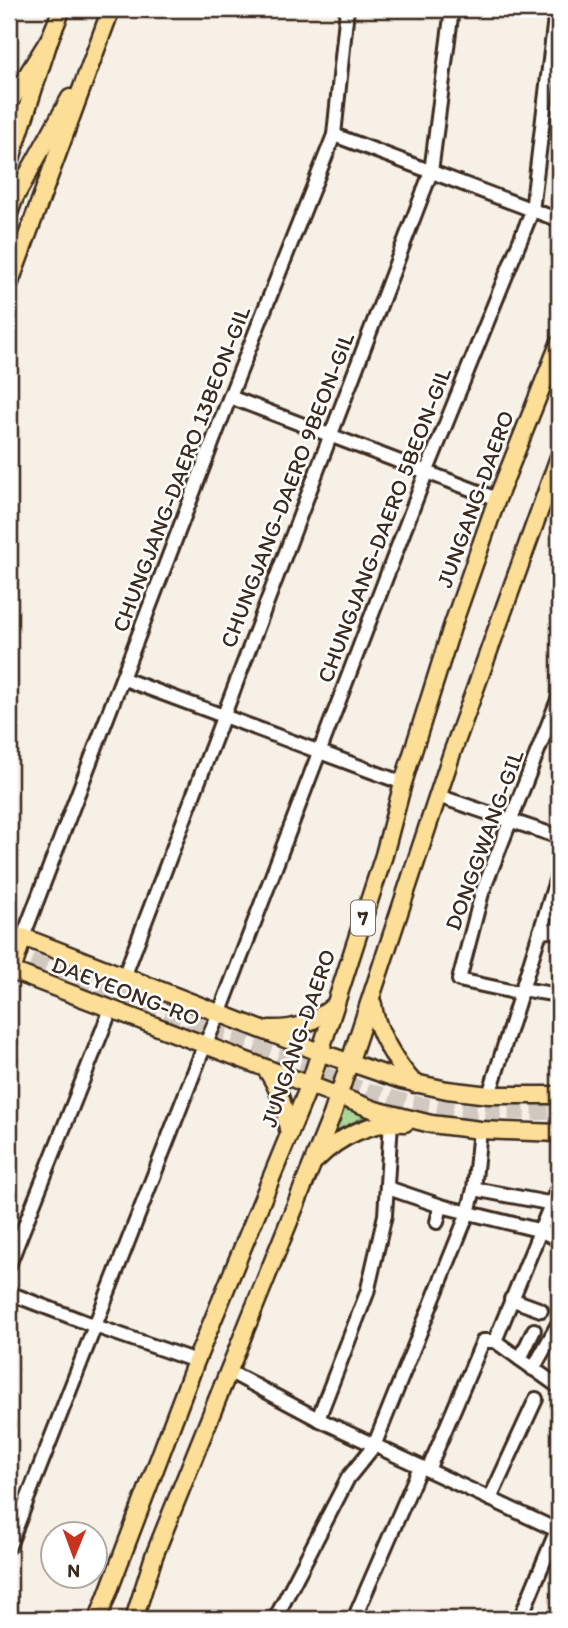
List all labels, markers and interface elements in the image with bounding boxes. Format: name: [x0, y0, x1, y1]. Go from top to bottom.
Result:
street label: CHUNGJANG-DAERO 13BEON-GIL: [106, 302, 256, 636]
street label: CHUNGJANG-DAERO 9BEON-GIL: [214, 328, 360, 652]
street label: CHUNGJANG-DAERO 5BEON-GIL: [311, 363, 457, 687]
street label: JUNGANG-DAERO: [430, 407, 520, 591]
street label: DONGGWANG-GIL: [438, 745, 530, 934]
road number: 7: [351, 900, 375, 936]
street label: JUNGANG-DAERO: [254, 945, 342, 1131]
street label: DAEYEONG-RO: [48, 950, 204, 1032]
north arrow: [38, 1520, 108, 1590]
text: N: [67, 1560, 80, 1583]

